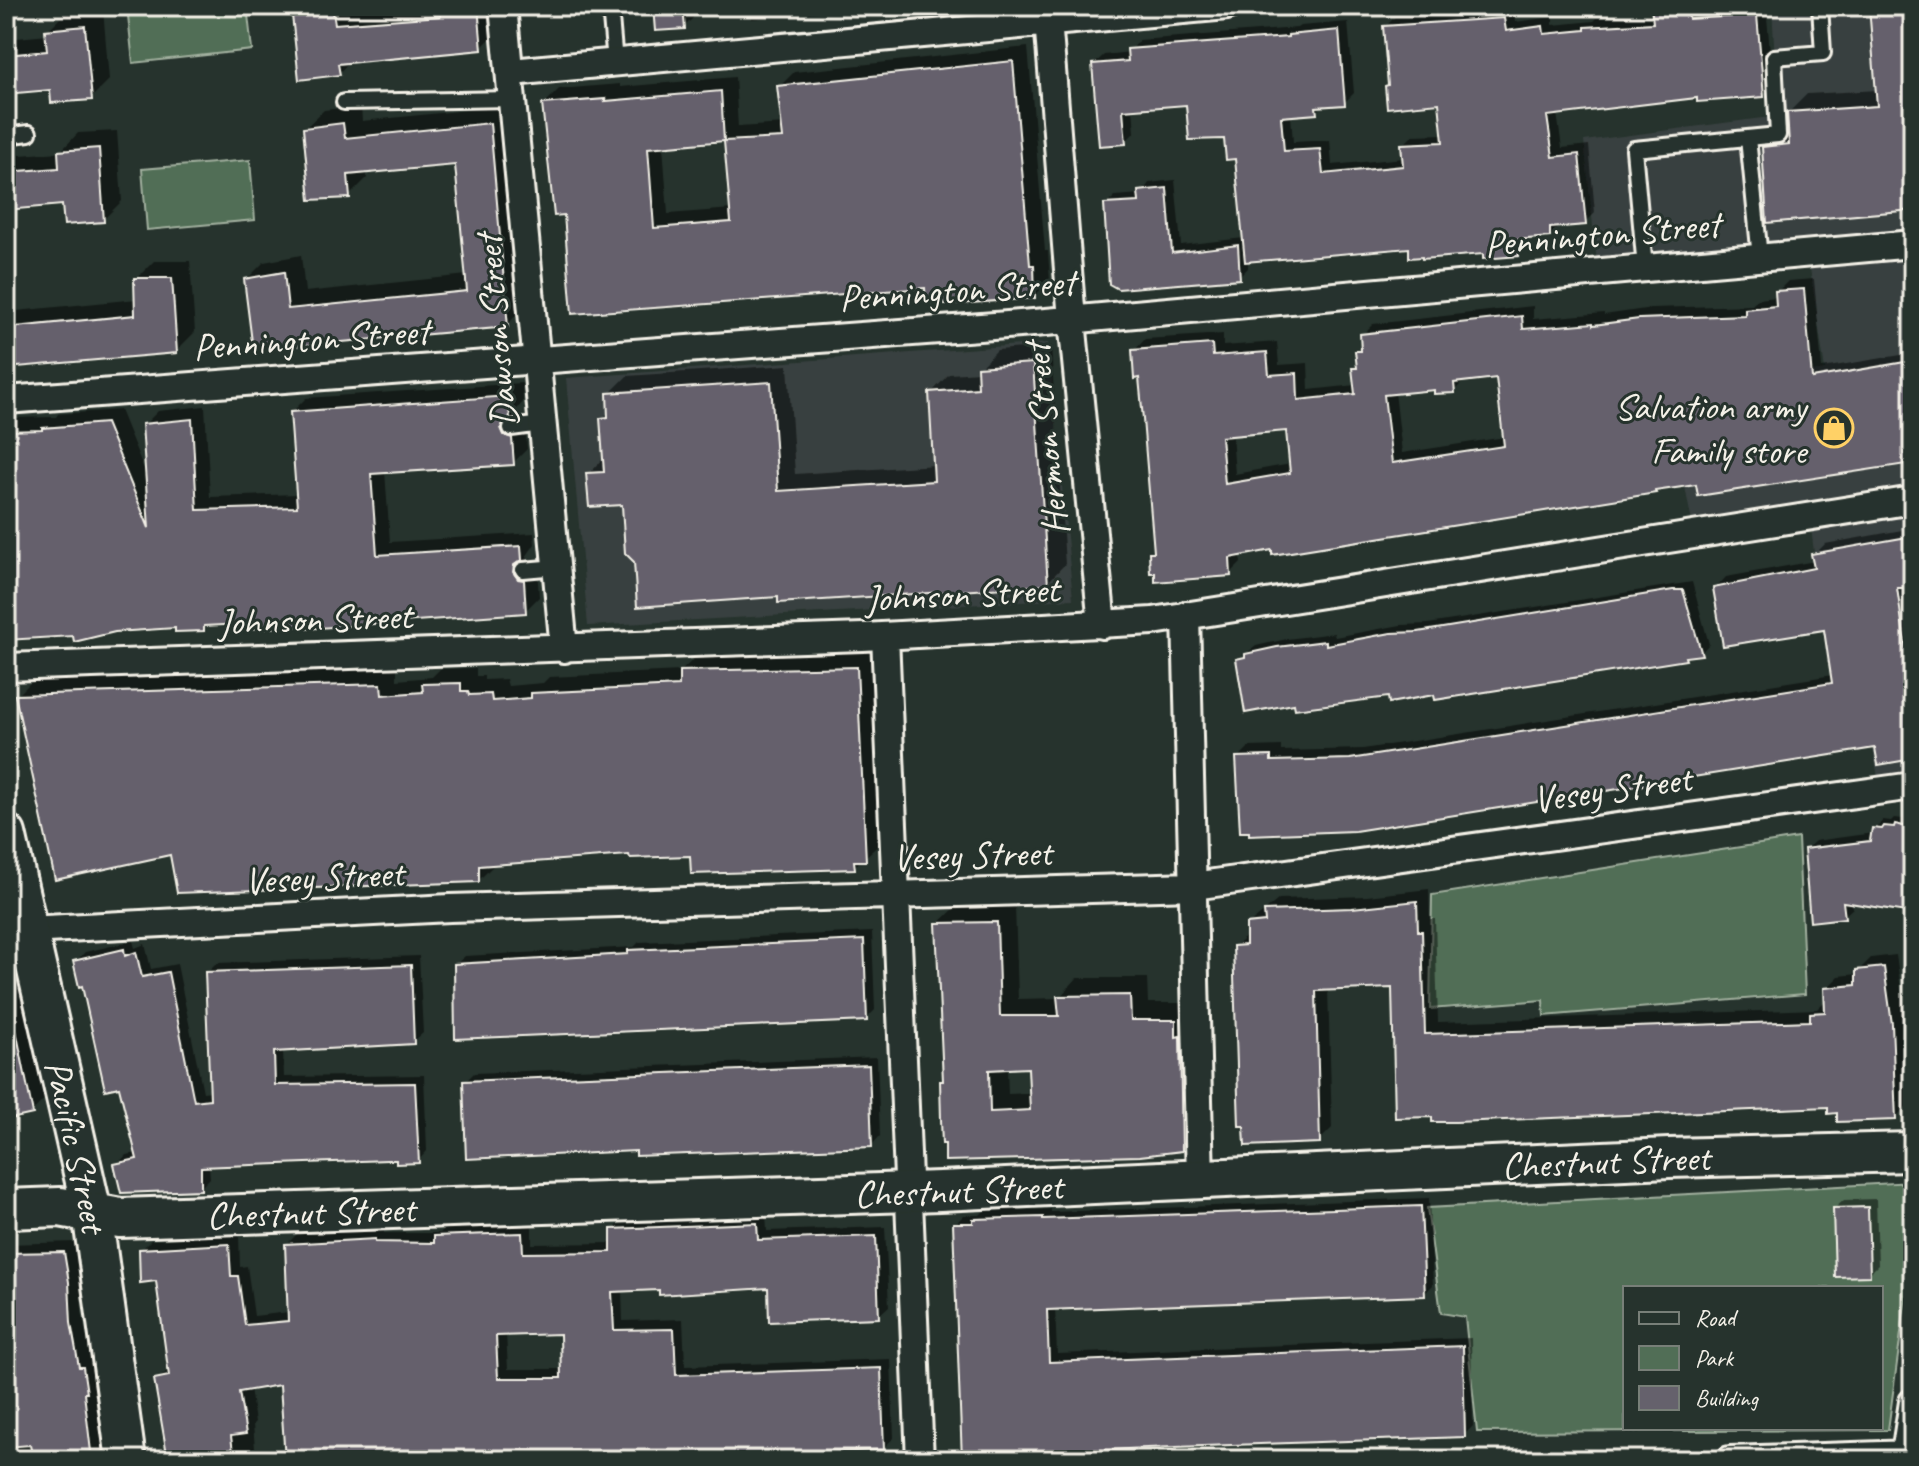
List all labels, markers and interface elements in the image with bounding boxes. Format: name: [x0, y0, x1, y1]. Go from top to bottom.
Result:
street label: Pennington Street: [1482, 200, 1727, 268]
street label: Dawson Street: [464, 227, 528, 429]
street label: Pennington Street: [838, 258, 1082, 322]
street label: Pennington Street: [192, 307, 436, 371]
street label: Hermon Street: [1012, 335, 1079, 538]
place label: Salvation army Family store: [1615, 383, 1809, 474]
shop icon: Salvation army Family store: [1813, 407, 1855, 449]
street label: Johnson Street: [862, 565, 1064, 623]
street label: Johnson Street: [215, 592, 416, 646]
street label: Vesey Street: [1530, 754, 1698, 823]
street label: Vesey Street: [892, 829, 1056, 881]
street label: Vesey Street: [243, 849, 408, 905]
street label: Pacific Street: [35, 1055, 118, 1238]
street label: Chestnut Street: [1501, 1133, 1714, 1189]
street label: Chestnut Street: [854, 1162, 1067, 1217]
street label: Chestnut Street: [206, 1185, 419, 1239]
legend: [1623, 1286, 1883, 1430]
text: Road: [1695, 1303, 1739, 1333]
text: Park: [1695, 1343, 1735, 1373]
text: Building: [1695, 1383, 1760, 1413]

